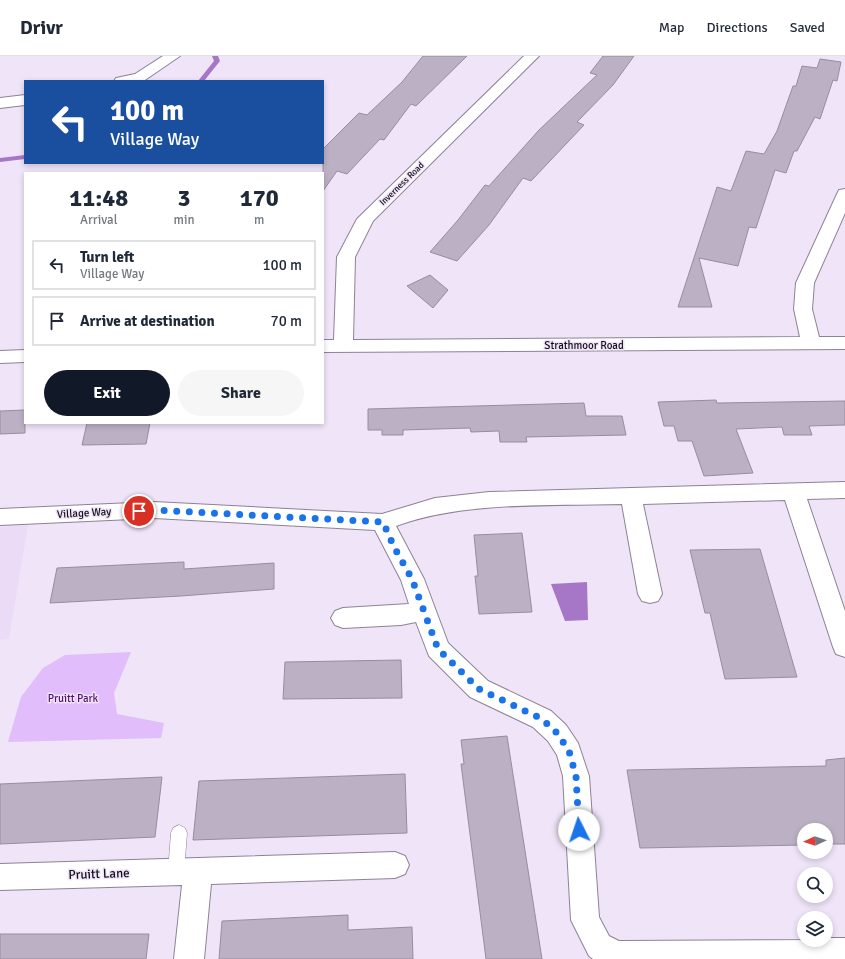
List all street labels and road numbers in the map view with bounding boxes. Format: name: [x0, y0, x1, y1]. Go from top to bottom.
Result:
street label: Inverness Road: [377, 160, 427, 208]
street label: Strathmoor Road: [544, 339, 624, 352]
street label: Village Way: [56, 505, 112, 521]
street label: Pruitt Lane: [68, 865, 130, 883]

